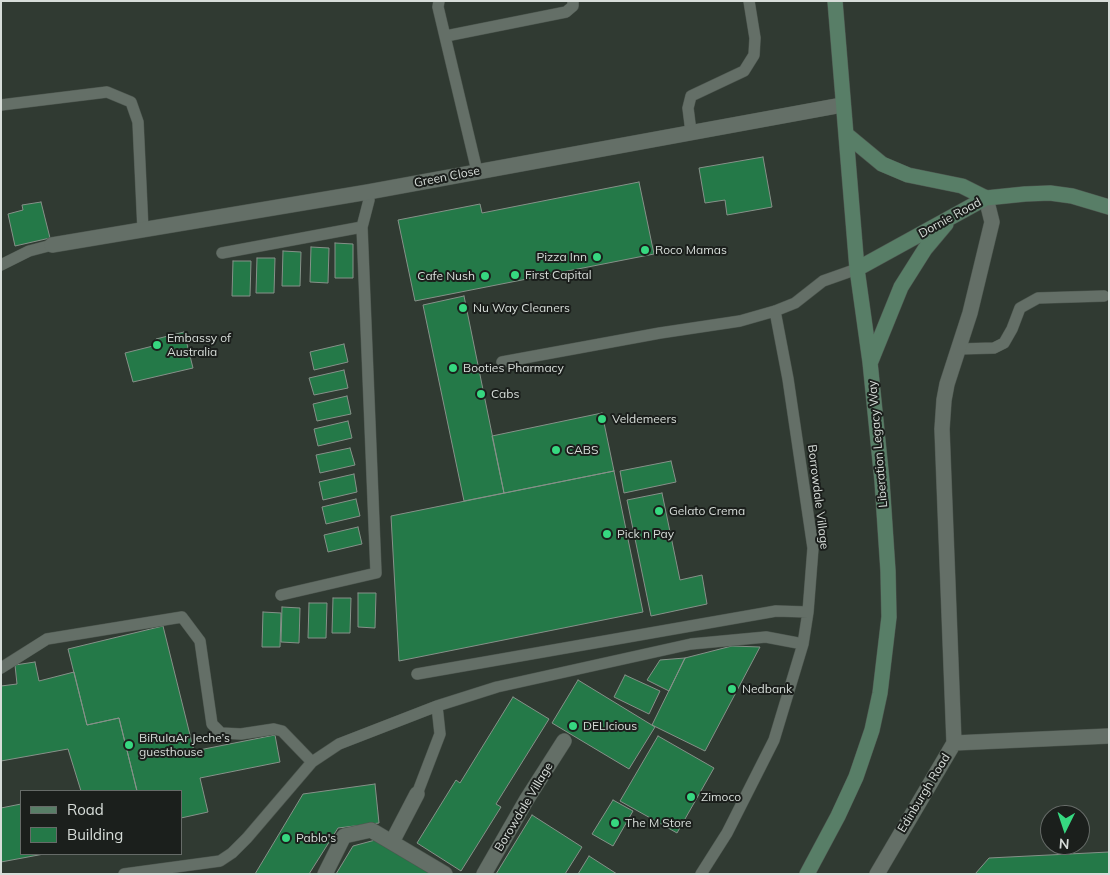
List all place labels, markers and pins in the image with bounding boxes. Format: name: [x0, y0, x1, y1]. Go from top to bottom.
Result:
place label: Roco Mamas: [655, 243, 727, 257]
marker: Roco Mamas: [639, 244, 651, 256]
place label: Pizza Inn: [536, 250, 587, 264]
marker: Pizza Inn: [591, 251, 603, 263]
place label: First Capital: [525, 268, 592, 282]
place label: Cafe Nush: [417, 269, 475, 283]
marker: First Capital: [509, 269, 521, 281]
marker: Cafe Nush: [479, 270, 491, 282]
place label: Nu Way Cleaners: [473, 301, 570, 315]
marker: Nu Way Cleaners: [457, 302, 469, 314]
place label: Embassy of Australia: [167, 331, 231, 359]
marker: Embassy of Australia: [151, 339, 163, 351]
place label: Booties Pharmacy: [463, 361, 564, 375]
marker: Booties Pharmacy: [447, 362, 459, 374]
place label: Cabs: [491, 387, 519, 401]
marker: Cabs: [475, 388, 487, 400]
place label: Veldemeers: [612, 412, 677, 426]
marker: Veldemeers: [596, 413, 608, 425]
place label: CABS: [566, 443, 598, 457]
marker: CABS: [550, 444, 562, 456]
place label: Gelato Crema: [669, 504, 745, 518]
marker: Gelato Crema: [653, 505, 665, 517]
place label: Pick n Pay: [617, 527, 674, 541]
marker: Pick n Pay: [601, 528, 613, 540]
place label: Nedbank: [742, 682, 792, 696]
marker: Nedbank: [726, 683, 738, 695]
place label: DELIcious: [583, 719, 637, 733]
marker: DELIcious: [567, 720, 579, 732]
place label: BiRuIaAr Jeche’s guesthouse: [139, 731, 230, 759]
marker: BiRuIaAr Jeche’s guesthouse: [123, 739, 135, 751]
place label: Zimoco: [701, 790, 741, 804]
marker: Zimoco: [685, 791, 697, 803]
place label: The M Store: [625, 816, 692, 830]
marker: The M Store: [609, 817, 621, 829]
place label: Pablo's: [296, 831, 336, 845]
marker: Pablo's: [280, 832, 292, 844]

